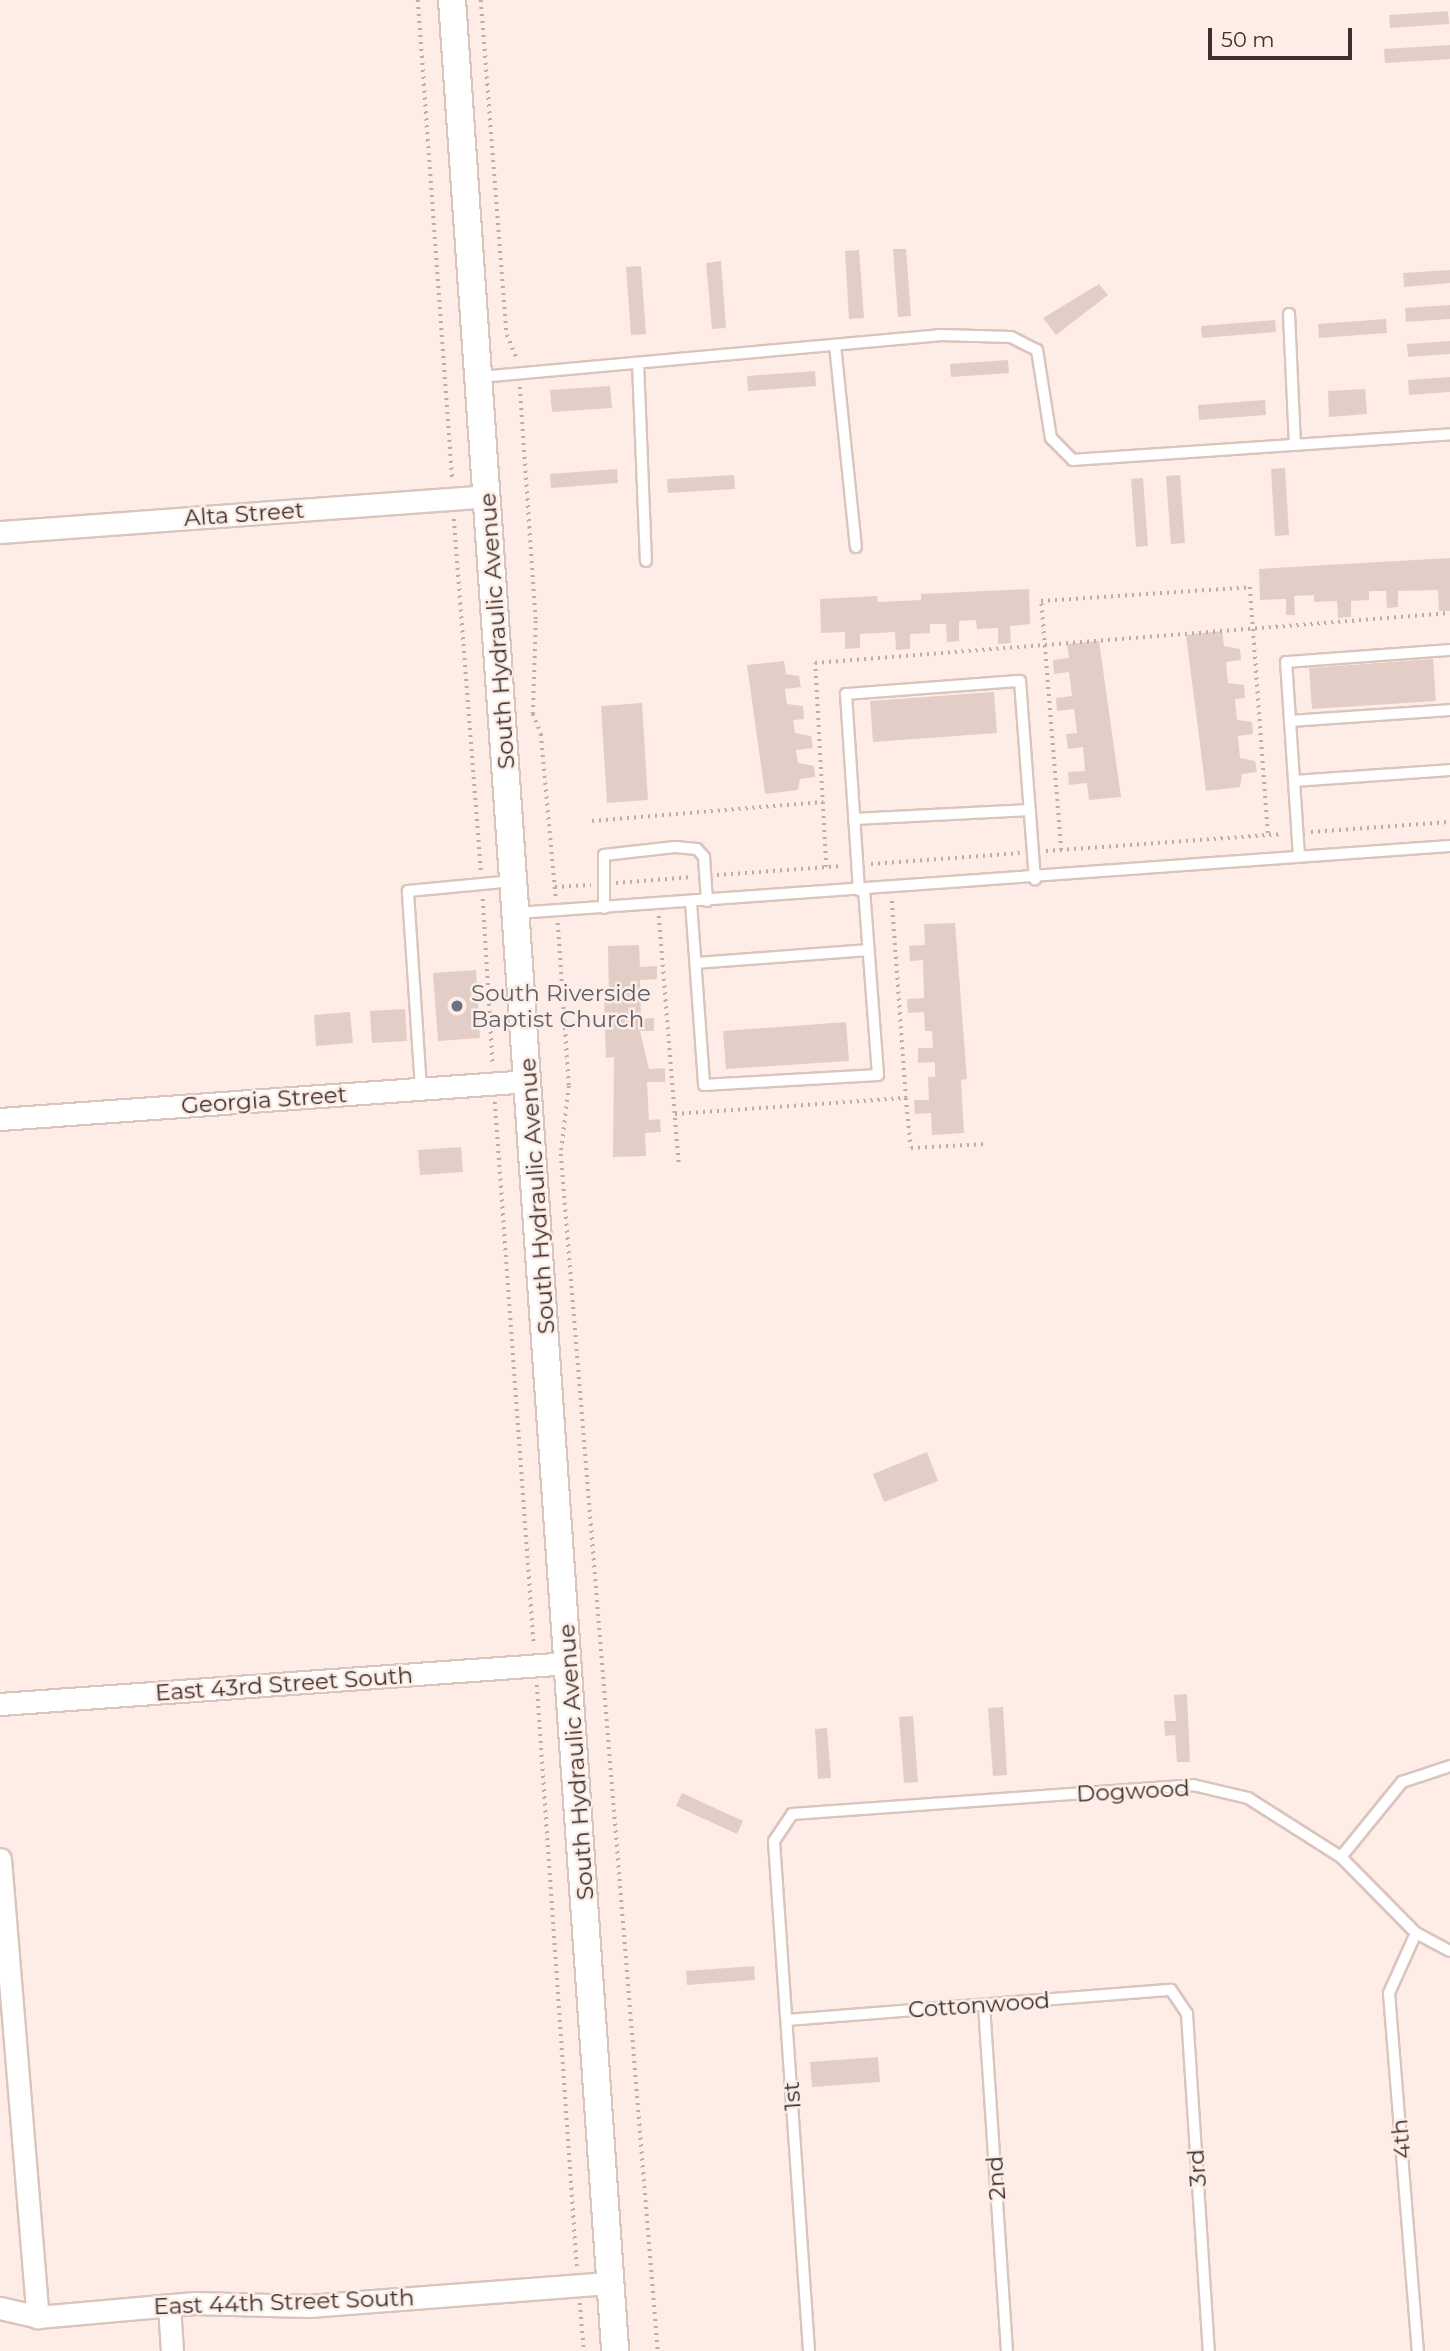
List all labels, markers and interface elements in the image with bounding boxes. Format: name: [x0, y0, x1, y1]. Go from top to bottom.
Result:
scale bar: [1212, 14, 1356, 58]
text: 50 m: [1221, 27, 1275, 52]
street label: South Hydraulic Avenue: [474, 492, 520, 770]
street label: Alta Street: [183, 496, 305, 532]
place label: South Riverside Baptist Church: [471, 979, 651, 1033]
marker: South Riverside Baptist Church: [449, 998, 465, 1014]
street label: South Hydraulic Avenue: [514, 1057, 560, 1335]
street label: Georgia Street: [180, 1080, 348, 1120]
street label: South Hydraulic Avenue: [553, 1623, 599, 1901]
street label: East 43rd Street South: [154, 1661, 414, 1707]
street label: Dogwood: [1076, 1774, 1190, 1808]
street label: Cottonwood: [907, 1986, 1051, 2024]
street label: 1st: [777, 2081, 807, 2111]
street label: 4th: [1386, 2118, 1416, 2160]
street label: 3rd: [1182, 2148, 1212, 2188]
street label: 2nd: [981, 2155, 1011, 2201]
street label: East 44th Street South: [153, 2284, 415, 2320]

